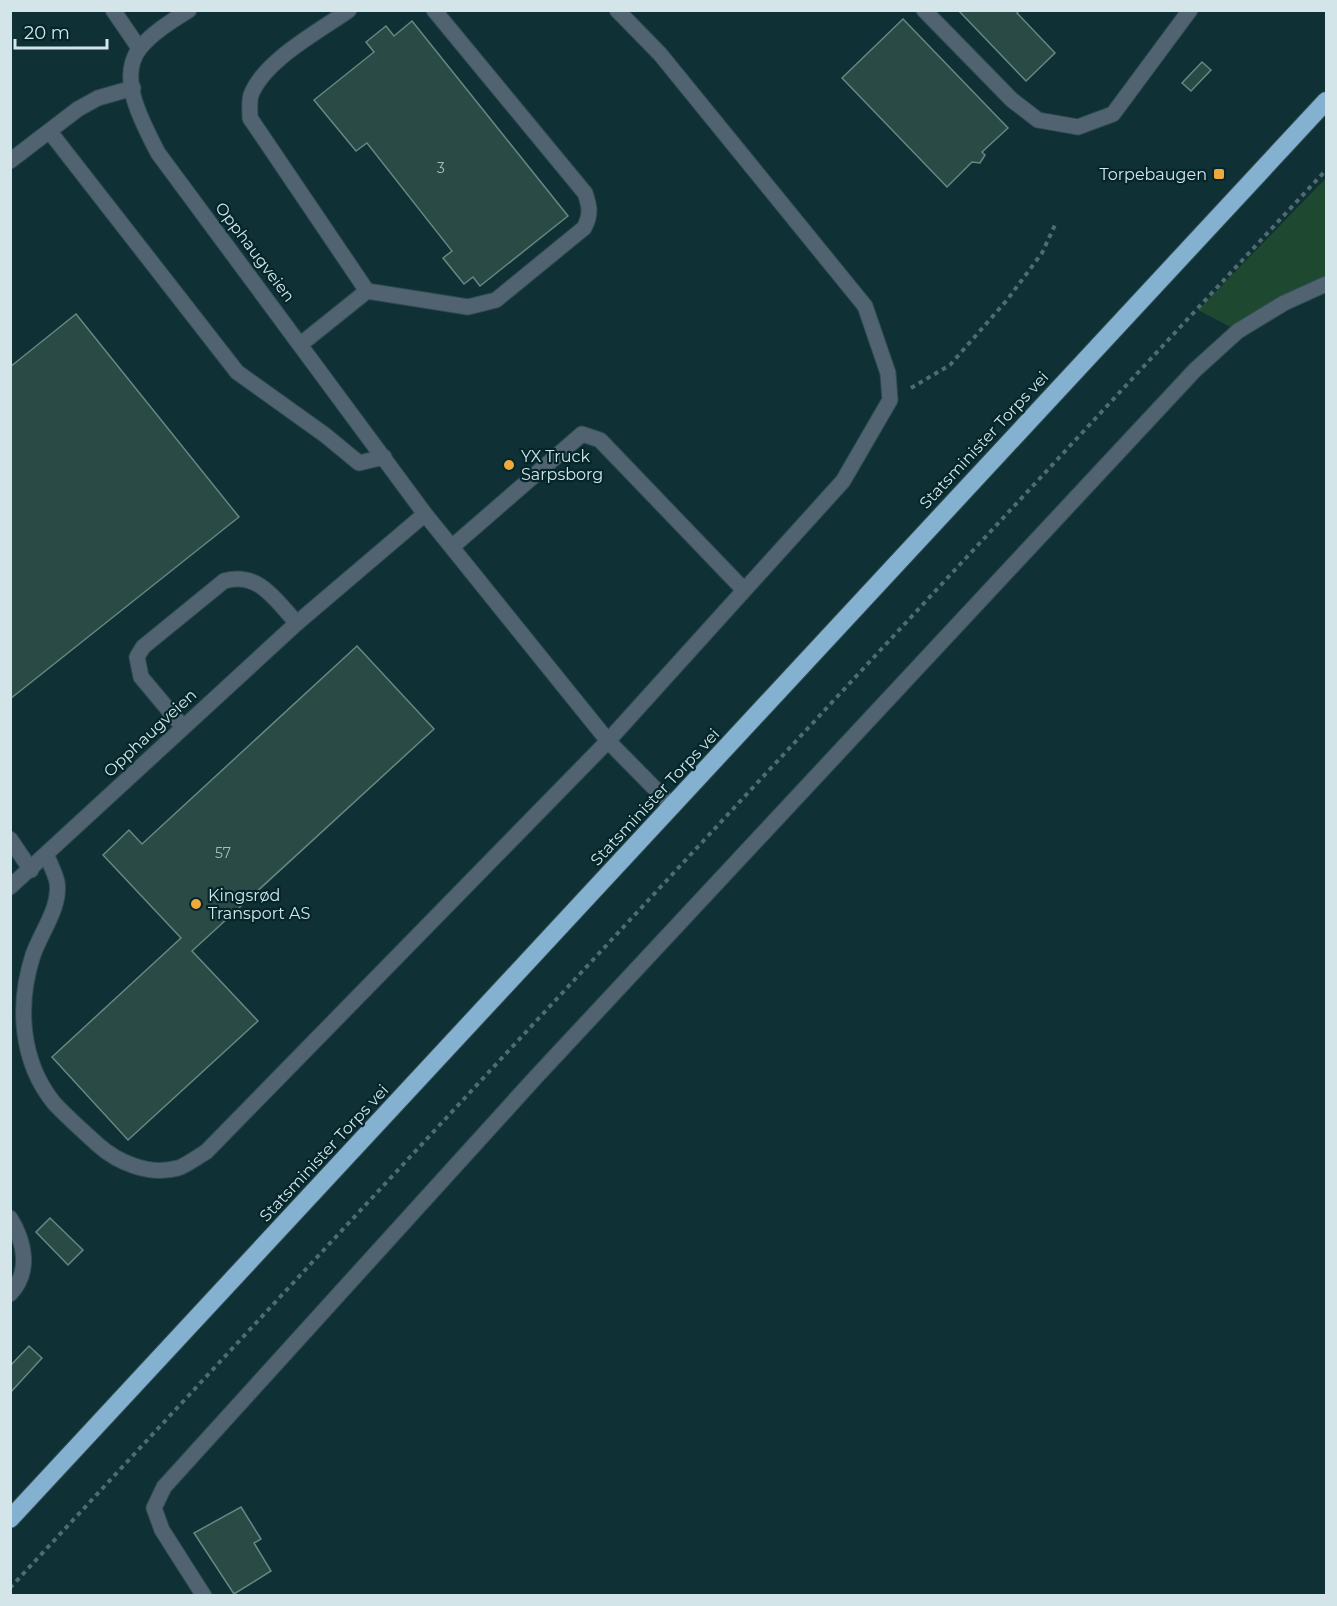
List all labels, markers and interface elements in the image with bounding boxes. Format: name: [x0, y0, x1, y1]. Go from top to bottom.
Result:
scale bar: [15, 12, 106, 50]
text: 20 m: [24, 22, 70, 44]
house number: 3: [437, 159, 445, 177]
place label: Torpebaugen: [1099, 165, 1207, 184]
marker: Torpebaugen: [1212, 167, 1226, 181]
street label: Opphaugveien: [211, 198, 299, 306]
street label: Statsminister Torps vei: [916, 368, 1052, 512]
place label: YX Truck Sarpsborg: [521, 447, 603, 484]
marker: YX Truck Sarpsborg: [502, 458, 516, 472]
street label: Opphaugveien: [100, 685, 200, 781]
street label: Statsminister Torps vei: [587, 725, 723, 869]
house number: 57: [215, 844, 231, 862]
place label: Kingsrød Transport AS: [208, 886, 310, 923]
marker: Kingsrød Transport AS: [189, 897, 203, 911]
street label: Statsminister Torps vei: [256, 1081, 392, 1225]

